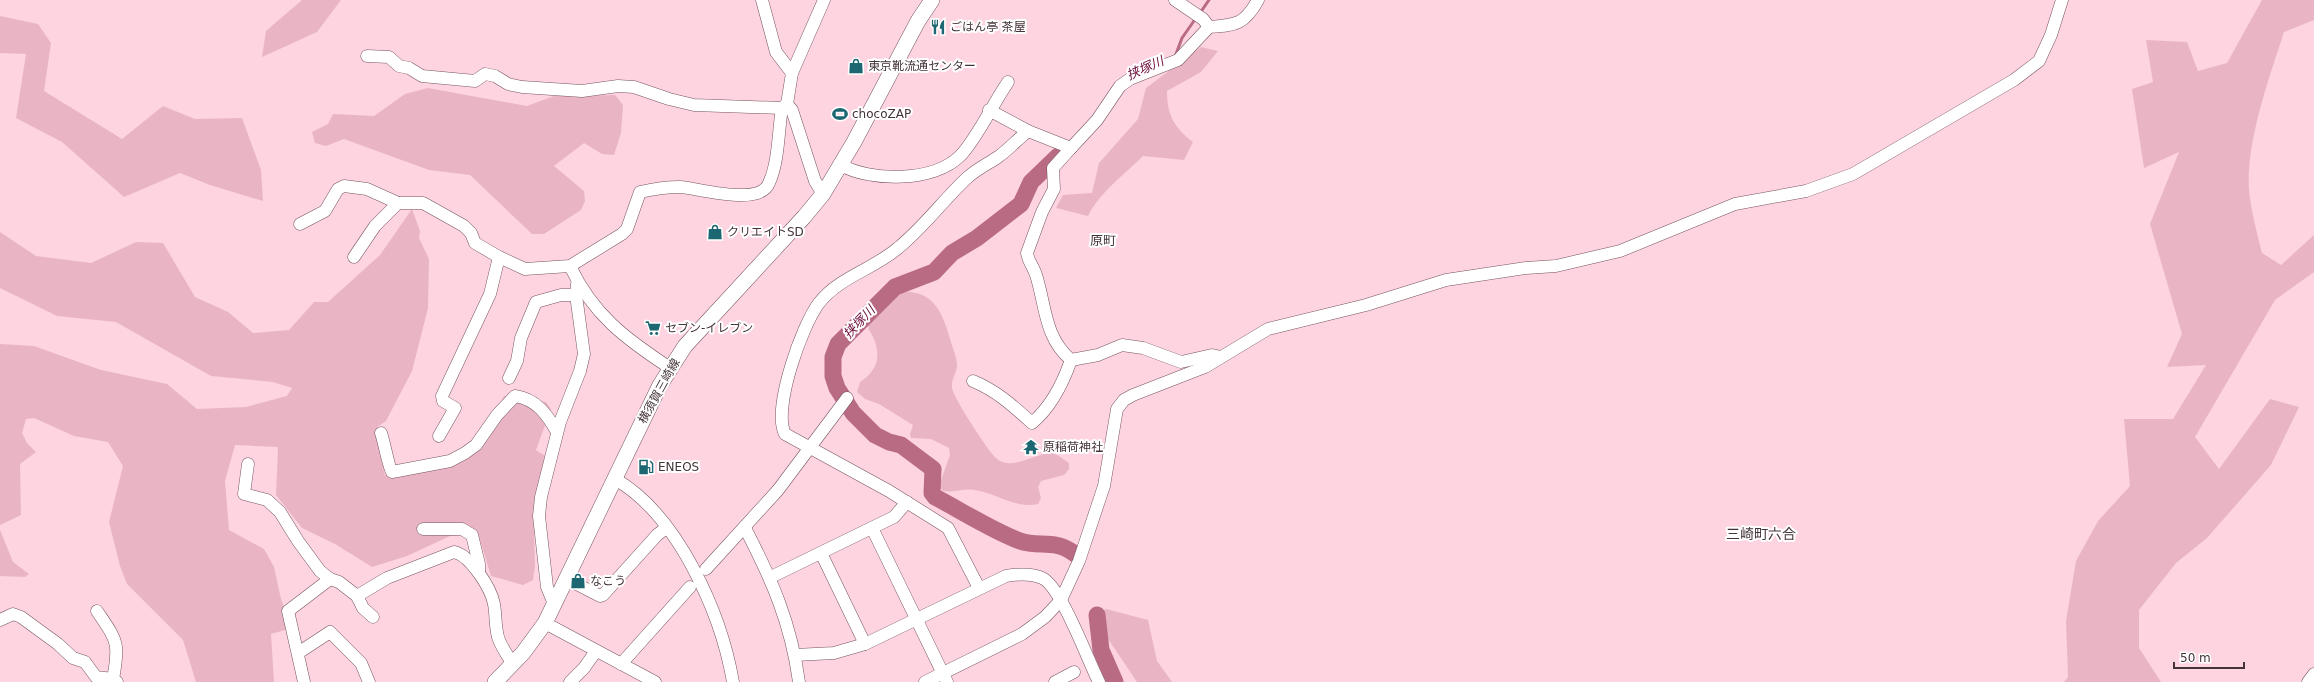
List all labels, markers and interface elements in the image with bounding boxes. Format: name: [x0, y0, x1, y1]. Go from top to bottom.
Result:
restaurant icon: ごはん亭 茶屋: [929, 18, 947, 36]
place label: ごはん亭 茶屋: [950, 20, 1026, 34]
water label: 挟塚川: [1124, 52, 1168, 83]
shop icon: 東京靴流通センター: [847, 57, 865, 75]
place label: 東京靴流通センター: [868, 59, 976, 73]
sports icon: chocoZAP: [831, 105, 849, 123]
place label: chocoZAP: [852, 107, 911, 121]
shop icon: クリエイトSD: [706, 223, 724, 241]
place label: クリエイトSD: [727, 225, 804, 239]
district label: 原町: [1090, 233, 1116, 248]
water label: 挟塚川: [840, 301, 879, 341]
supermarket icon: セブン-イレブン: [644, 319, 662, 337]
place label: セブン-イレブン: [665, 321, 753, 335]
street label: 横須賀三崎線: [635, 356, 683, 426]
temple icon: 原稲荷神社: [1022, 438, 1040, 456]
place label: 原稲荷神社: [1043, 440, 1103, 454]
fuel station icon: ENEOS: [637, 458, 655, 476]
place label: ENEOS: [658, 460, 699, 474]
district label: 三崎町六合: [1726, 526, 1796, 542]
shop icon: なこう: [569, 572, 587, 590]
place label: なこう: [590, 574, 626, 588]
scale bar: [2174, 644, 2244, 670]
text: 50 m: [2180, 651, 2211, 665]

